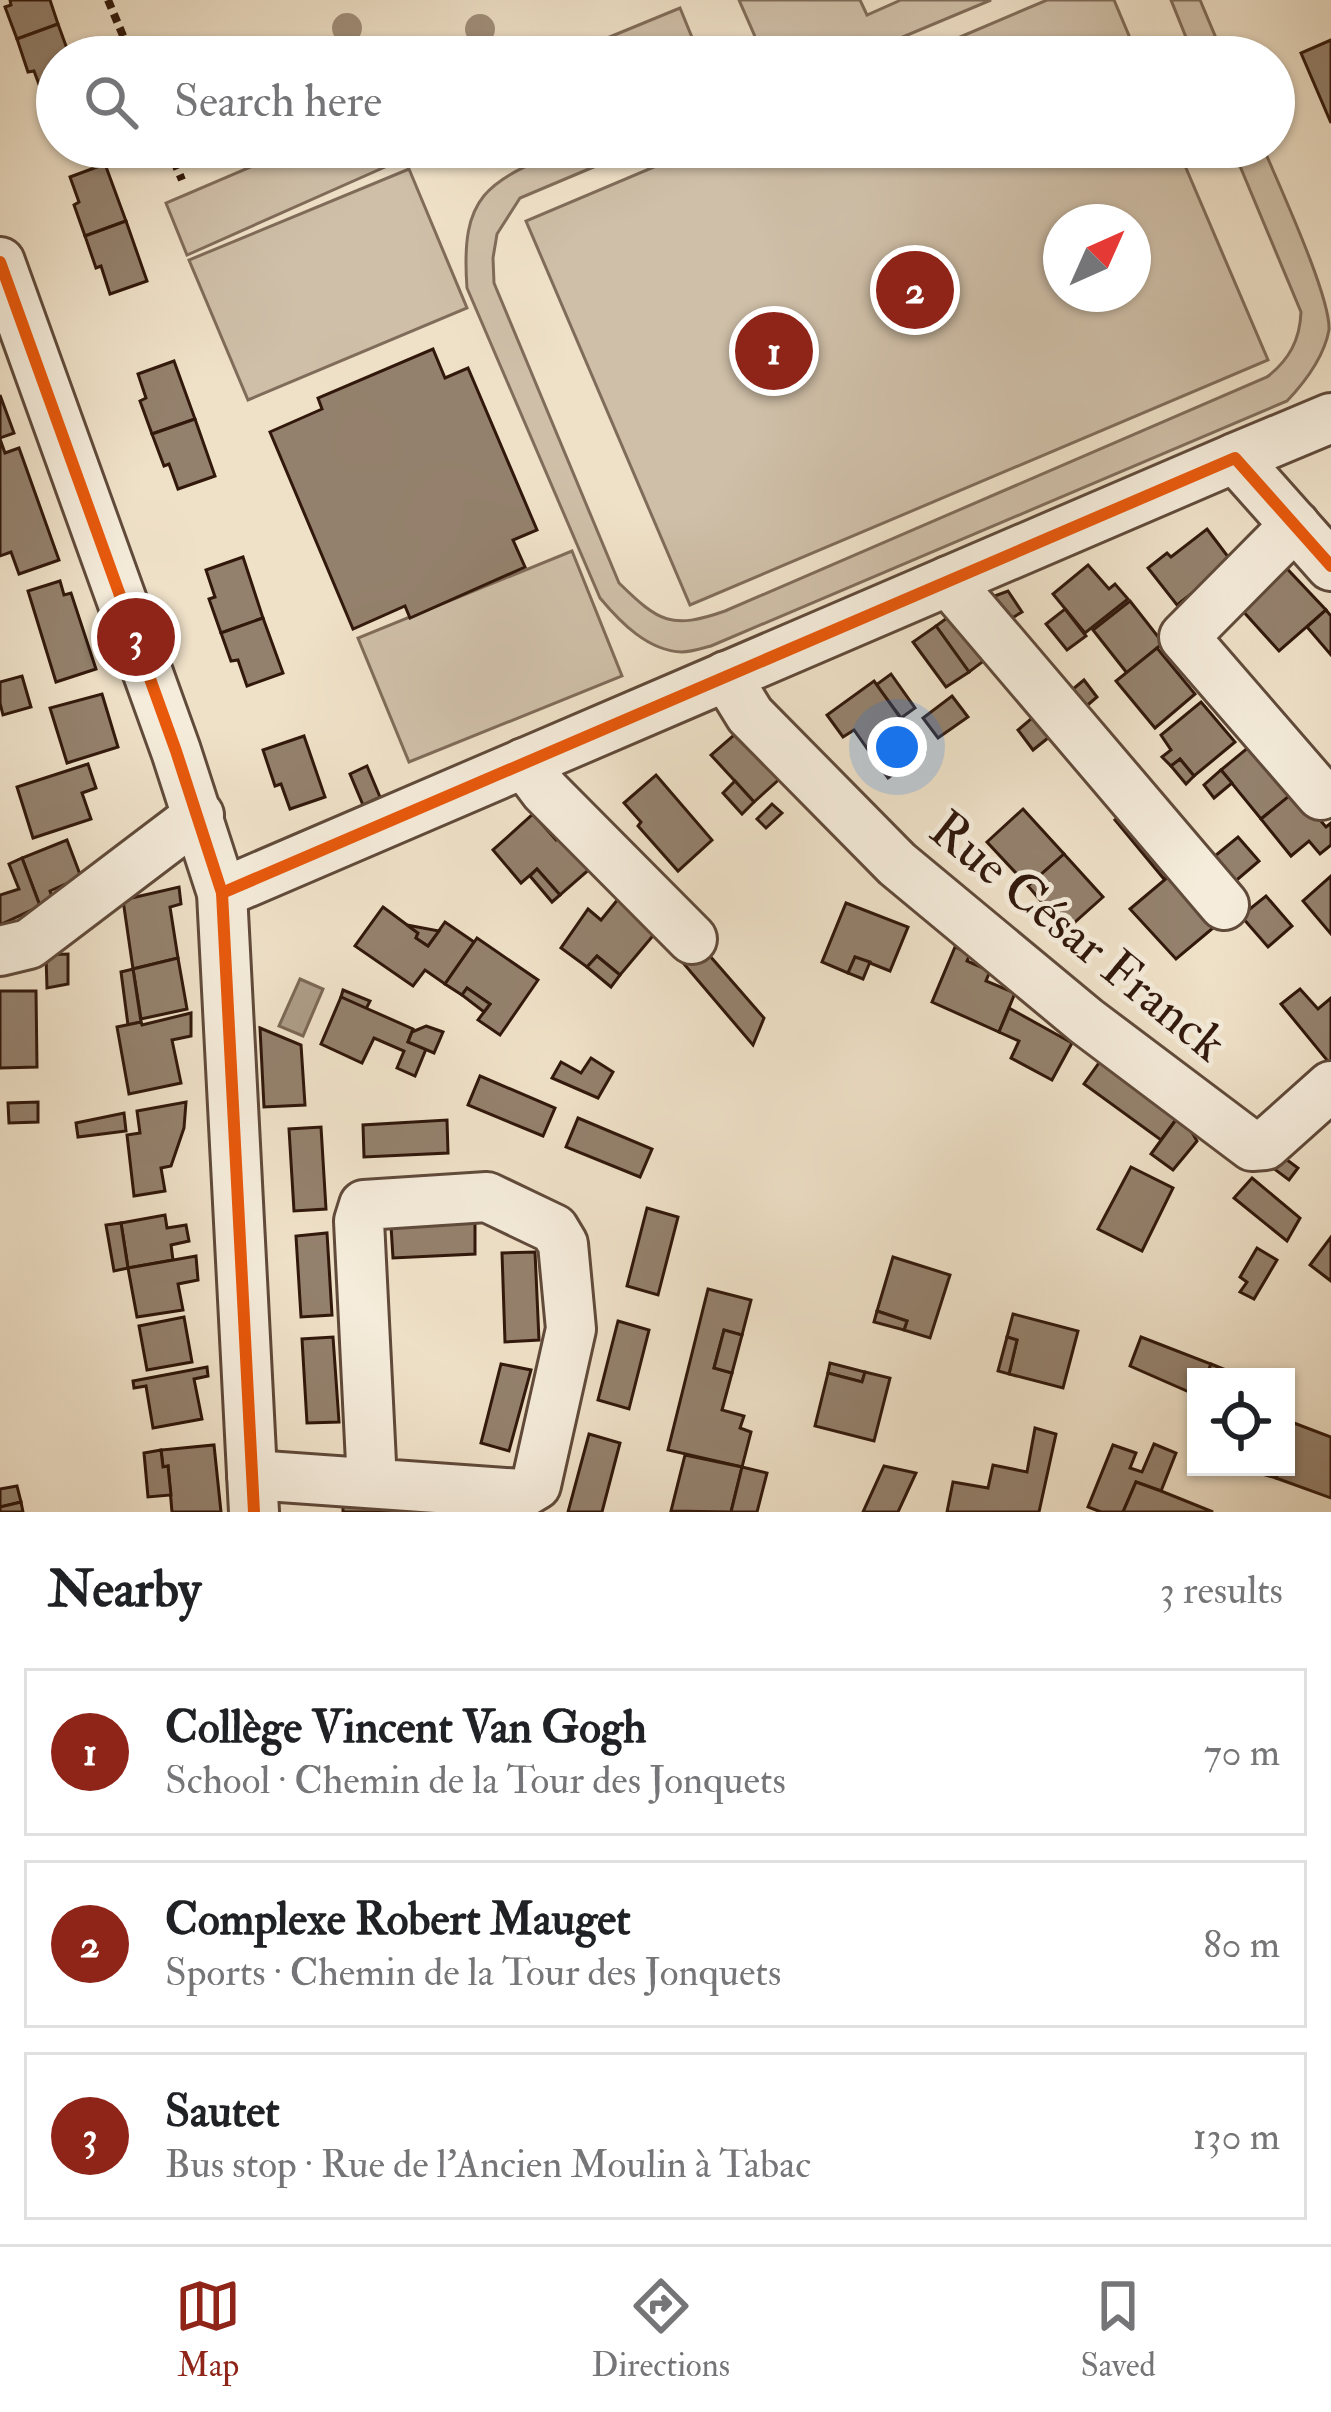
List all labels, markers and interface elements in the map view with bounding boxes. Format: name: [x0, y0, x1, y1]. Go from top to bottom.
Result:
search box: [36, 36, 1295, 168]
icon: search: [78, 69, 144, 135]
text: Search here: [174, 74, 382, 130]
north arrow: [1043, 204, 1151, 312]
pin: 2: [876, 245, 954, 335]
pin: 1: [735, 306, 813, 396]
pin: 3: [97, 592, 175, 682]
your location: [867, 717, 927, 777]
street label: Rue César Franck: [916, 797, 1239, 1076]
map controls: [1187, 1368, 1295, 1476]
button: locate: [1187, 1368, 1295, 1476]
text: Nearby: [48, 1558, 201, 1622]
text: 3 results: [1160, 1566, 1283, 1615]
text: Collège Vincent Van Gogh: [165, 1700, 647, 1756]
text: 1: [83, 1728, 97, 1777]
text: 70 m: [1204, 1728, 1280, 1777]
text: School · Chemin de la Tour des Jonquets: [165, 1756, 786, 1805]
text: Complexe Robert Mauget: [165, 1892, 631, 1948]
text: 2: [80, 1920, 100, 1969]
text: 80 m: [1203, 1920, 1280, 1969]
text: Sports · Chemin de la Tour des Jonquets: [165, 1948, 781, 1997]
text: Sautet: [165, 2084, 280, 2140]
text: 3: [83, 2112, 97, 2161]
text: 130 m: [1193, 2112, 1280, 2161]
text: Bus stop · Rue de l'Ancien Moulin à Tabac: [165, 2140, 811, 2189]
tab: Map: [175, 2273, 241, 2386]
tab: Directions: [592, 2273, 730, 2386]
tab: Saved: [1080, 2273, 1156, 2386]

